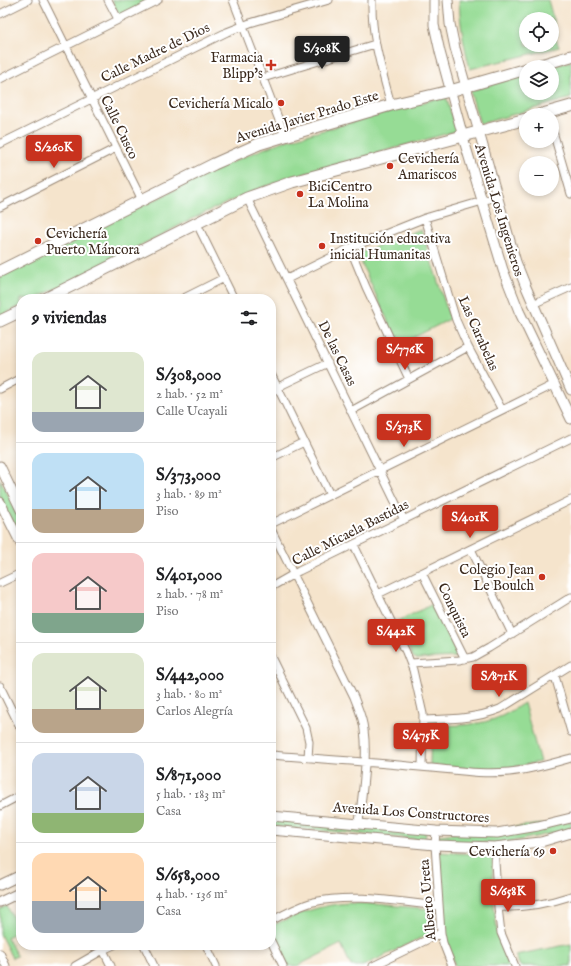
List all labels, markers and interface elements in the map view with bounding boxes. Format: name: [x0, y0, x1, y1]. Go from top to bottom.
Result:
map controls: [519, 12, 559, 196]
button: locate: [519, 12, 559, 52]
street label: Calle Madre de Dios: [98, 19, 213, 87]
pin: S/308K: [289, 36, 355, 70]
text: S/308K: [304, 40, 340, 57]
place label: Farmacia Blipp's: [210, 49, 264, 83]
marker: Farmacia Blipp's: [266, 60, 276, 70]
button: layers: [519, 60, 559, 100]
street label: Avenida Javier Prado Este: [233, 86, 381, 148]
street label: Calle Cusco: [96, 93, 142, 163]
place label: Cevichería Micalo: [169, 95, 273, 113]
marker: Cevichería Micalo: [276, 98, 286, 108]
button: +: [519, 108, 559, 148]
pin: S/260K: [21, 135, 87, 169]
text: S/260K: [35, 139, 73, 156]
street label: Avenida Los Ingenieros: [470, 141, 528, 279]
place label: Cevichería Amariscos: [397, 150, 460, 184]
button: −: [519, 156, 559, 196]
marker: Cevichería Amariscos: [385, 161, 395, 171]
place label: BiciCentro La Molina: [308, 178, 373, 212]
marker: BiciCentro La Molina: [295, 189, 305, 199]
place label: Cevichería Puerto Máncora: [46, 225, 141, 259]
place label: Institución educativa inicial Humanitas: [330, 230, 452, 264]
marker: Cevichería Puerto Máncora: [33, 236, 43, 246]
marker: Institución educativa inicial Humanitas: [317, 241, 327, 251]
street label: Las Carabelas: [454, 293, 503, 374]
icon: filters: [238, 307, 260, 329]
text: 9 viviendas: [32, 308, 106, 329]
street label: De las Casas: [314, 318, 361, 389]
pin: S/776K: [372, 337, 438, 371]
text: S/776K: [386, 341, 424, 358]
text: S/308,000: [156, 365, 221, 386]
icon: home: [64, 368, 112, 416]
text: 2 hab. · 52 m²: [156, 386, 223, 403]
text: Calle Ucayali: [156, 403, 227, 420]
pin: S/373K: [371, 414, 437, 448]
text: S/373K: [386, 418, 422, 435]
text: S/373,000: [156, 465, 221, 486]
icon: home: [64, 469, 112, 517]
text: 3 hab. · 89 m²: [156, 486, 222, 503]
street label: Calle Micaela Bastidas: [289, 496, 412, 570]
text: Piso: [156, 503, 179, 520]
pin: S/401K: [437, 505, 503, 539]
text: S/401K: [451, 509, 489, 526]
place label: Colegio Jean Le Boulch: [459, 561, 535, 595]
text: S/401,000: [156, 565, 222, 586]
icon: home: [64, 569, 112, 617]
marker: Colegio Jean Le Boulch: [537, 572, 547, 582]
street label: Conquista: [433, 580, 475, 642]
text: 2 hab. · 78 m²: [156, 586, 223, 603]
text: Piso: [156, 603, 179, 620]
pin: S/442K: [363, 619, 429, 653]
text: S/442K: [377, 623, 415, 640]
pin: S/871K: [466, 664, 532, 698]
text: S/442,000: [156, 665, 224, 686]
text: S/871K: [481, 668, 517, 685]
icon: home: [64, 669, 112, 717]
text: 3 hab. · 80 m²: [156, 686, 223, 703]
text: Carlos Alegría: [156, 703, 233, 720]
pin: S/475K: [388, 723, 454, 757]
text: S/475K: [403, 727, 439, 744]
text: S/871,000: [156, 765, 221, 786]
icon: home: [64, 769, 112, 817]
text: 5 hab. · 183 m²: [156, 786, 226, 803]
street label: Avenida Los Constructores: [331, 798, 490, 827]
text: Casa: [156, 803, 181, 820]
place label: Cevichería 69: [469, 843, 545, 861]
marker: Cevichería 69: [548, 846, 558, 856]
street label: Alberto Ureta: [415, 858, 441, 942]
text: S/658,000: [156, 865, 220, 886]
icon: home: [64, 869, 112, 917]
pin: S/658K: [475, 879, 541, 913]
text: S/658K: [490, 883, 526, 900]
text: 4 hab. · 136 m²: [156, 886, 228, 903]
text: Casa: [156, 903, 181, 920]

